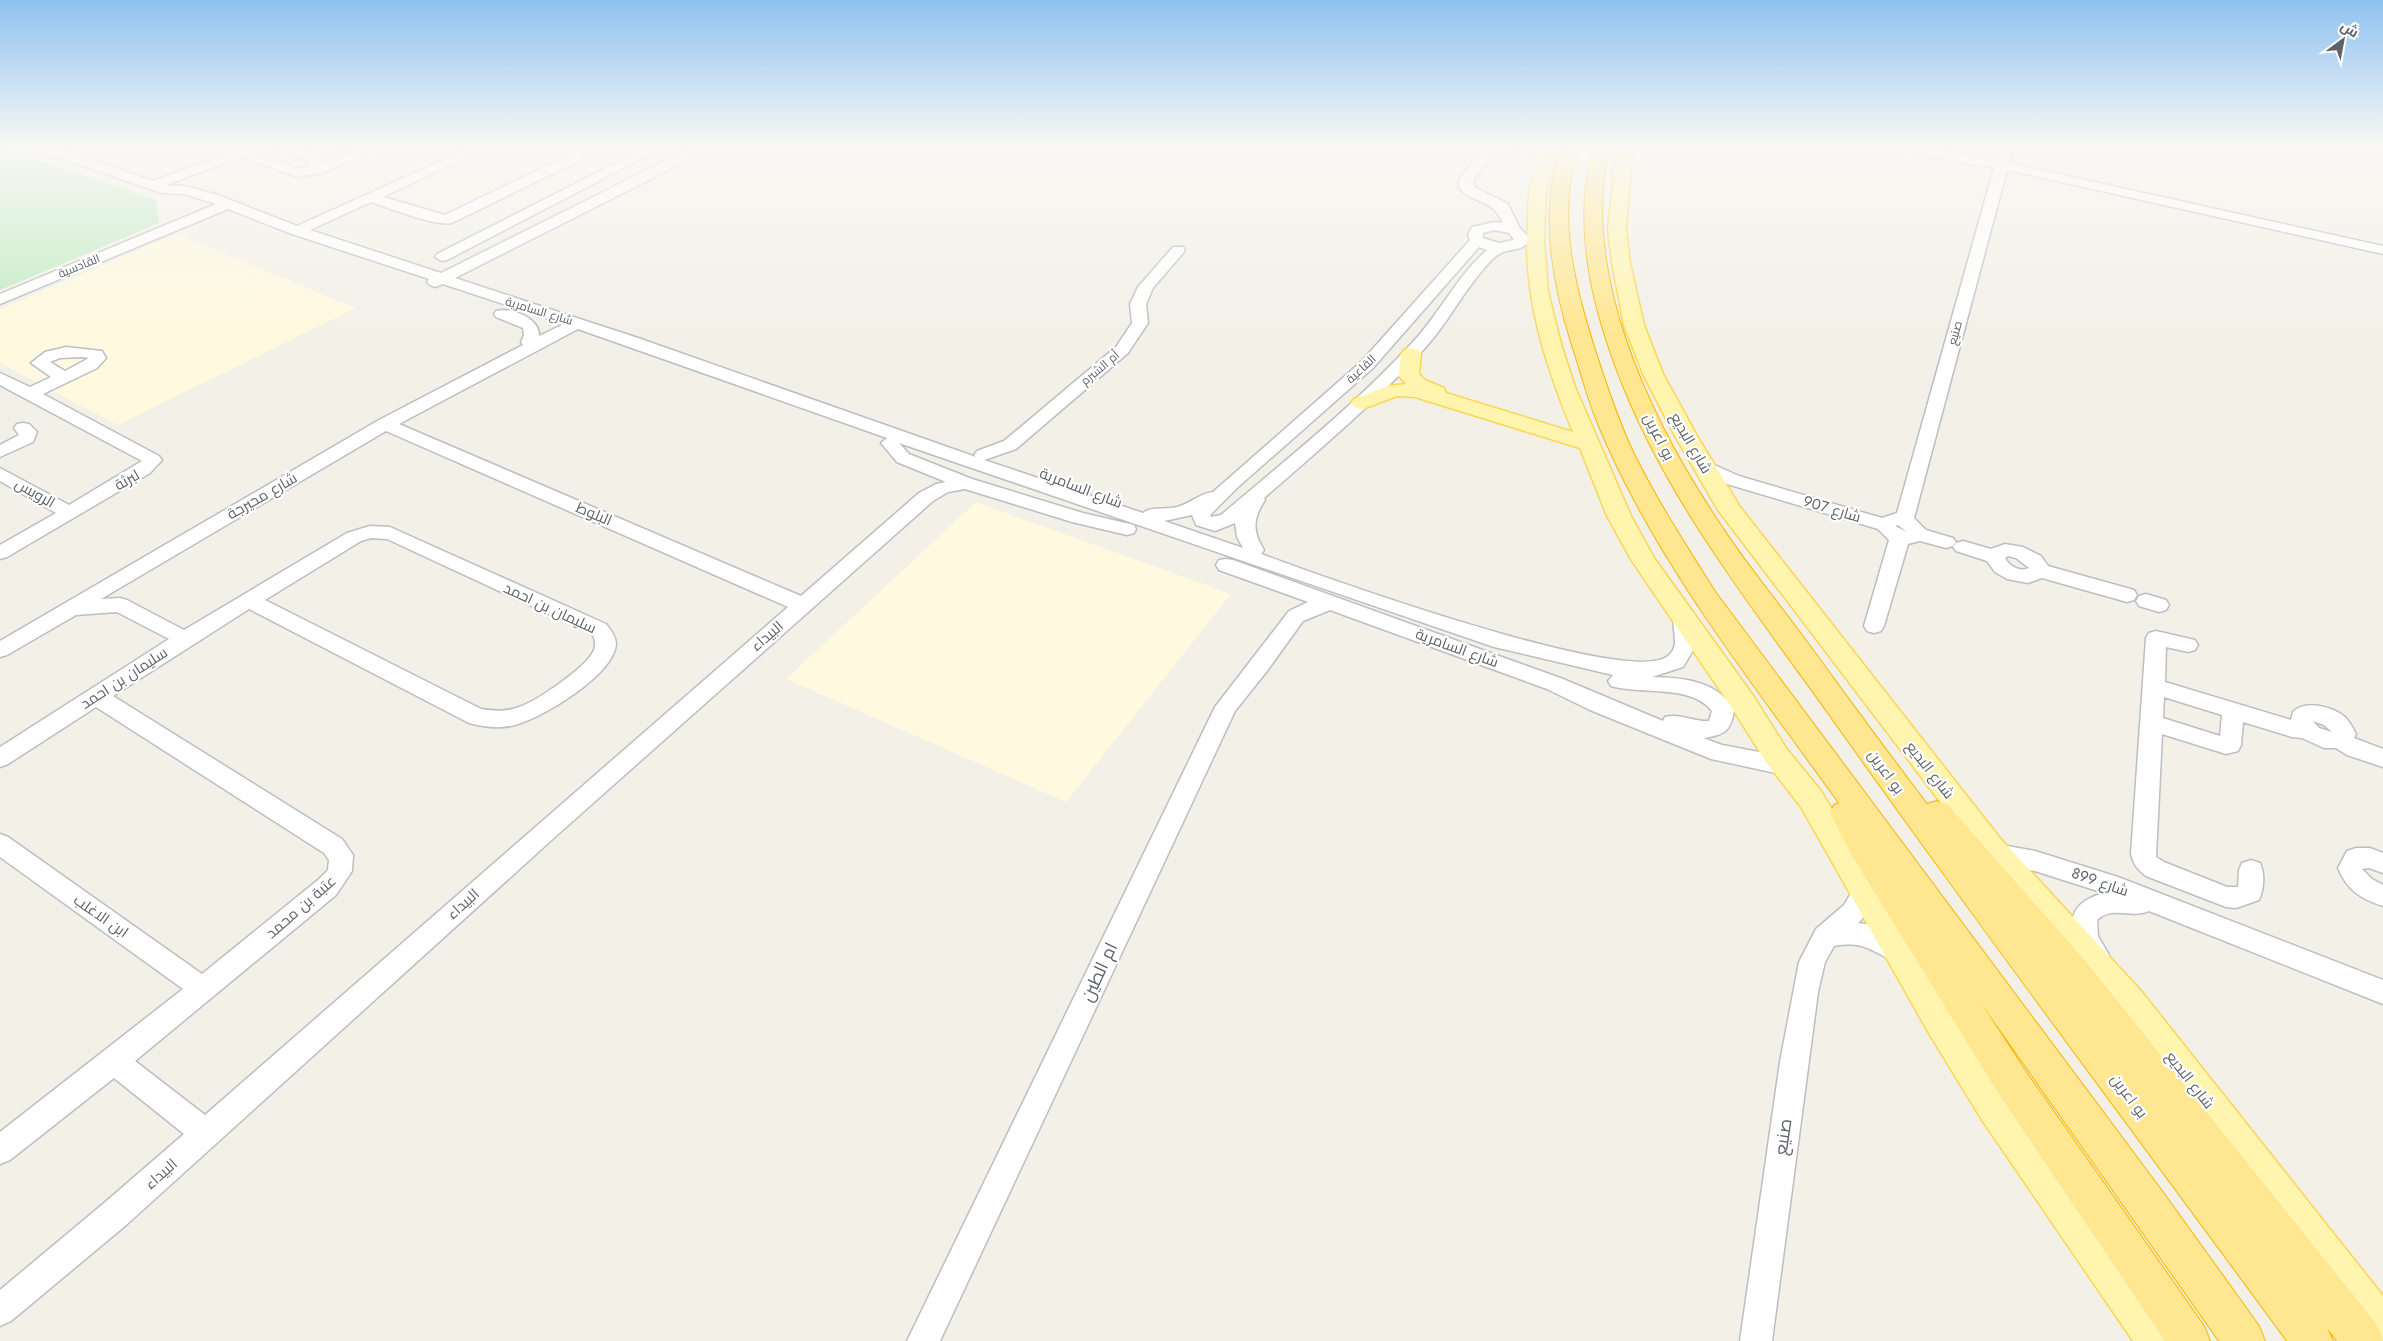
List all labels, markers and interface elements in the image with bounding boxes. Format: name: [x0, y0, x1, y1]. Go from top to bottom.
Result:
north arrow: [2318, 15, 2368, 65]
text: ش: [2337, 16, 2363, 42]
street label: القادسية: [55, 249, 103, 283]
street label: شارع السامرية: [503, 292, 575, 330]
street label: صنيع: [1943, 319, 1967, 347]
street label: أم الشبرم: [1077, 346, 1123, 390]
street label: القاعية: [1342, 350, 1380, 388]
street label: شارع البديع: [1665, 408, 1717, 478]
street label: بو اعرين: [1638, 410, 1680, 464]
street label: شارع السامرية: [1036, 462, 1126, 514]
street label: لبرثة: [110, 464, 144, 496]
street label: شارع محيرجة: [223, 467, 301, 525]
street label: الرويس: [11, 473, 59, 513]
street label: شارع 907: [1801, 490, 1863, 528]
street label: البلوط: [573, 497, 615, 531]
street label: سليمان بن احمد: [500, 577, 600, 639]
street label: البيداء: [746, 615, 788, 657]
street label: شارع السامرية: [1412, 623, 1502, 673]
street label: سليمان بن احمد: [76, 642, 172, 714]
street label: شارع البديع: [1901, 737, 1959, 803]
street label: بو اعرين: [1862, 745, 1910, 799]
street label: شارع 899: [2069, 862, 2131, 902]
street label: عتبة بن محمد: [261, 870, 341, 944]
street label: البيداء: [442, 883, 484, 925]
street label: ابن الاغلب: [69, 889, 133, 943]
street label: ام الطين: [1074, 938, 1124, 1006]
street label: شارع البديع: [2161, 1047, 2219, 1113]
street label: بو اعرين: [2105, 1069, 2153, 1123]
street label: صنيع: [1768, 1117, 1798, 1157]
street label: البيداء: [140, 1153, 182, 1195]

